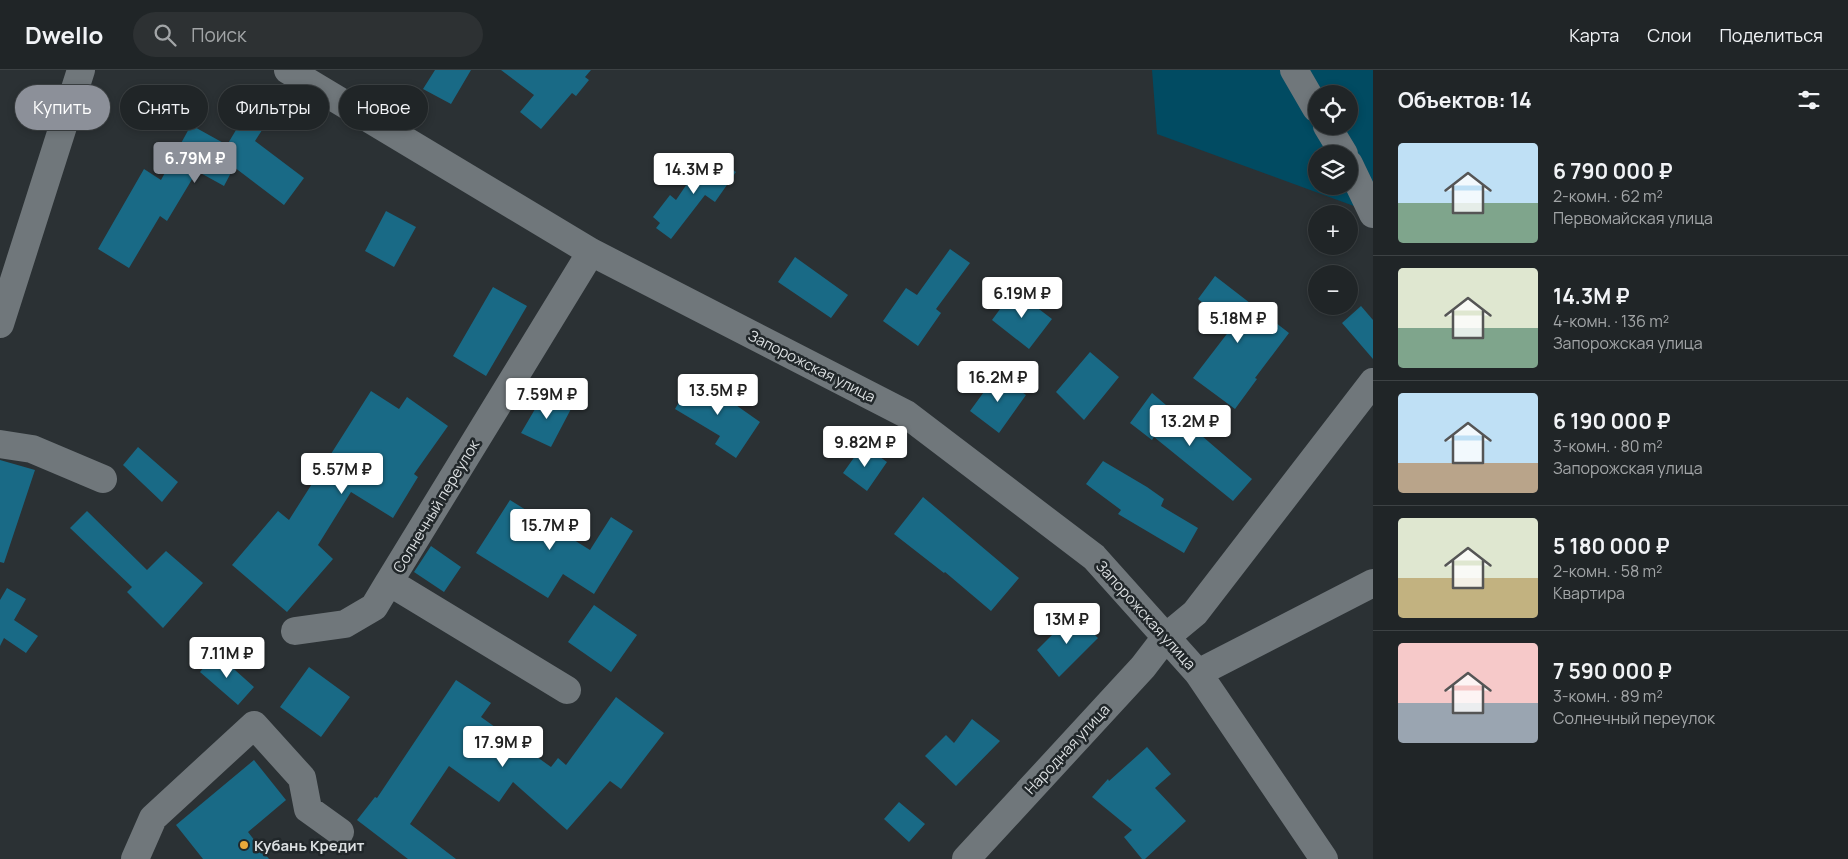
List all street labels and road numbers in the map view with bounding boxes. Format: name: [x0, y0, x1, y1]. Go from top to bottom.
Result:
street label: Запорожская улица: [745, 325, 879, 407]
street label: Солнечный переулок: [388, 435, 484, 576]
street label: Запорожская улица: [1091, 556, 1201, 674]
street label: Народная улица: [1020, 699, 1114, 799]

